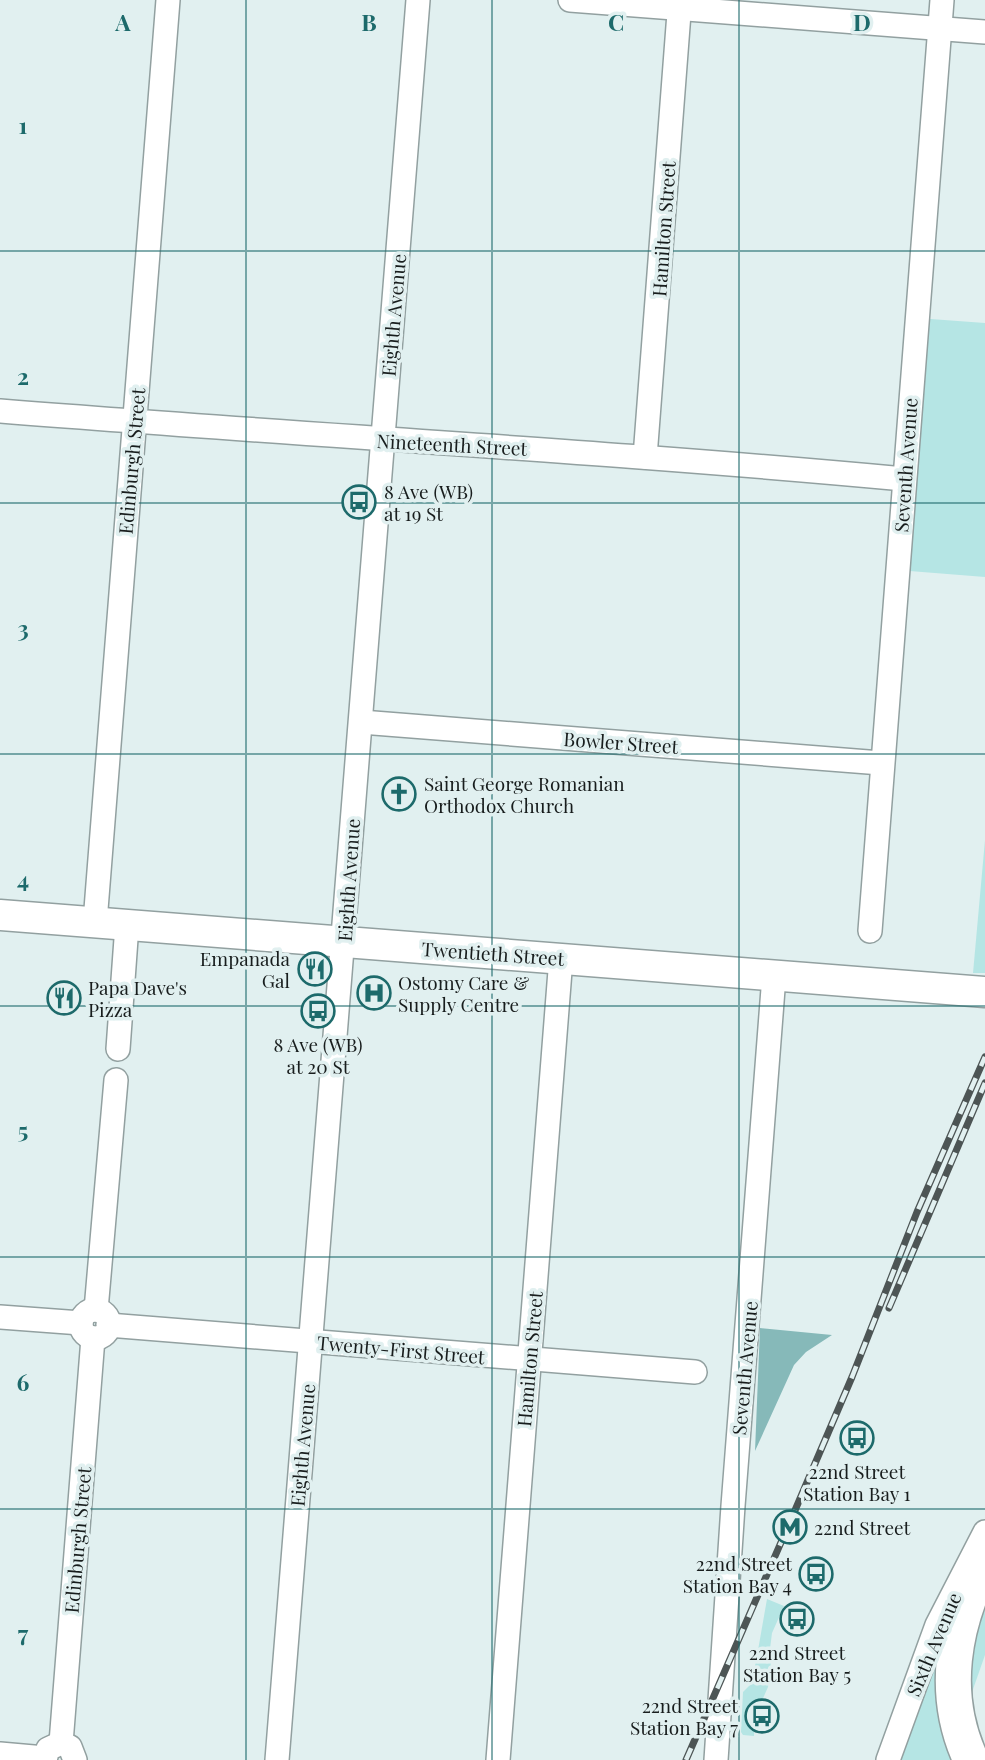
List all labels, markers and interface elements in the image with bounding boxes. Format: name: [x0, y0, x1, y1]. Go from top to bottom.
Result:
text: A: [114, 6, 131, 37]
text: B: [361, 6, 377, 37]
text: C: [608, 6, 624, 37]
text: D: [853, 6, 871, 37]
text: 1: [19, 109, 28, 140]
street label: Hamilton Street: [645, 160, 681, 298]
street label: Eighth Avenue: [375, 253, 411, 377]
text: 2: [17, 360, 29, 391]
street label: Edinburgh Street: [112, 387, 150, 535]
street label: Seventh Avenue: [887, 397, 923, 533]
street label: Nineteenth Street: [376, 427, 528, 461]
place label: 8 Ave (WB) at 19 St: [384, 478, 473, 526]
bus stop icon: 8 Ave (WB) at 19 St: [340, 483, 378, 521]
text: 3: [17, 612, 29, 643]
street label: Bowler Street: [563, 725, 680, 759]
place label: Saint George Romanian Orthodox Church: [424, 770, 625, 818]
church icon: Saint George Romanian Orthodox Church: [380, 775, 418, 813]
street label: Eighth Avenue: [331, 818, 365, 942]
text: 4: [17, 863, 29, 894]
street label: Twentieth Street: [421, 935, 565, 971]
place label: Empanada Gal: [200, 945, 291, 993]
restaurant icon: Empanada Gal: [296, 950, 334, 988]
place label: Ostomy Care & Supply Centre: [398, 969, 529, 1017]
place label: Papa Dave's Pizza: [88, 974, 187, 1022]
hospital icon: Ostomy Care & Supply Centre: [355, 974, 393, 1012]
restaurant icon: Papa Dave's Pizza: [45, 979, 83, 1017]
bus stop icon: 8 Ave (WB) at 20 St: [299, 992, 337, 1030]
place label: 8 Ave (WB) at 20 St: [273, 1031, 363, 1079]
text: 5: [18, 1114, 28, 1145]
street label: Hamilton Street: [510, 1290, 548, 1428]
street label: Seventh Avenue: [725, 1300, 763, 1436]
street label: Twenty-First Street: [316, 1329, 486, 1369]
text: 6: [17, 1366, 30, 1397]
street label: Eighth Avenue: [284, 1383, 320, 1507]
bus stop icon: 22nd Street Station Bay 1: [838, 1419, 876, 1457]
place label: 22nd Street Station Bay 1: [803, 1458, 911, 1506]
street label: Edinburgh Street: [58, 1466, 96, 1614]
metro station icon: 22nd Street: [771, 1508, 809, 1546]
place label: 22nd Street: [814, 1514, 911, 1540]
place label: 22nd Street Station Bay 4: [683, 1550, 792, 1598]
bus stop icon: 22nd Street Station Bay 4: [797, 1555, 835, 1593]
street label: Sixth Avenue: [899, 1588, 967, 1700]
bus stop icon: 22nd Street Station Bay 5: [778, 1600, 816, 1638]
text: 7: [18, 1617, 29, 1648]
place label: 22nd Street Station Bay 5: [743, 1639, 851, 1687]
place label: 22nd Street Station Bay 7: [630, 1692, 738, 1740]
bus stop icon: 22nd Street Station Bay 7: [743, 1697, 781, 1735]

